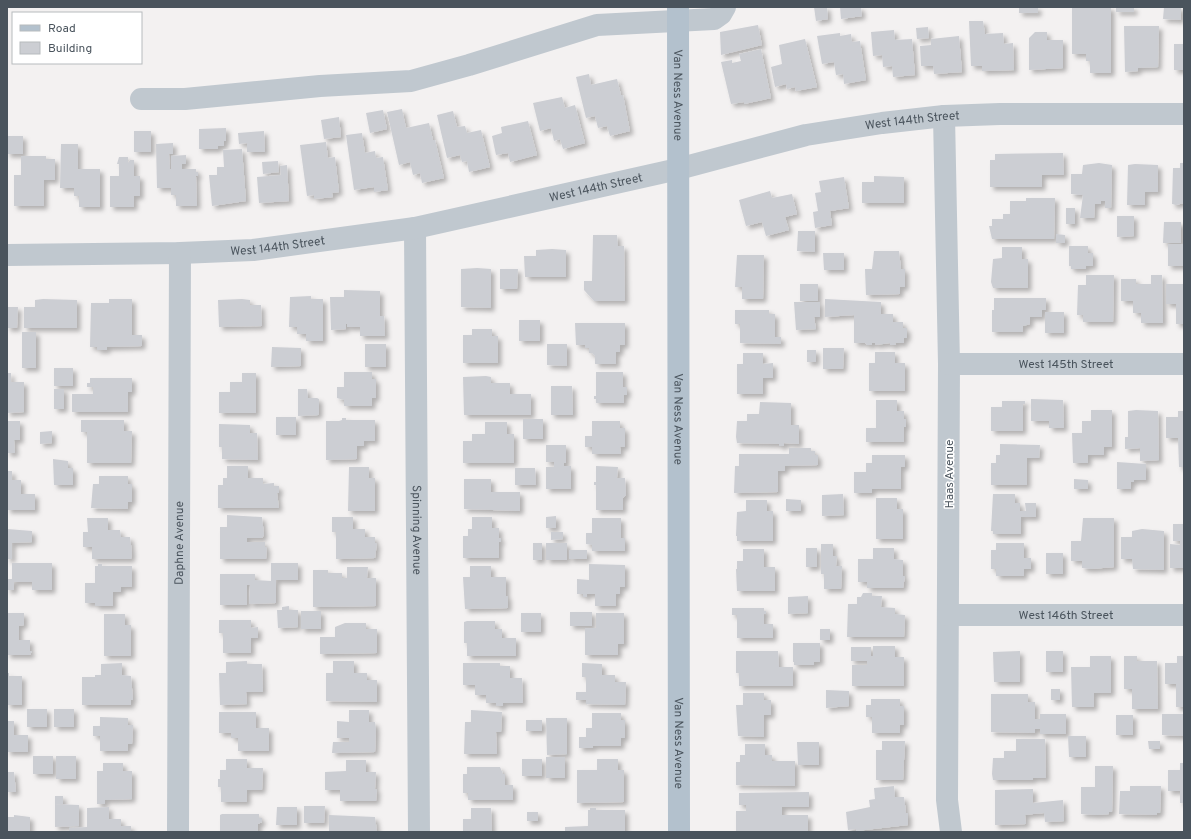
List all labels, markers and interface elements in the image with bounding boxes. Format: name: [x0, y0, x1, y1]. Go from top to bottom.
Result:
legend: [12, 12, 142, 64]
text: Road: [48, 21, 76, 37]
text: Building: [48, 41, 92, 57]
street label: Van Ness Avenue: [669, 49, 685, 141]
street label: West 144th Street: [864, 108, 960, 135]
street label: West 144th Street: [548, 170, 644, 207]
street label: West 144th Street: [230, 233, 326, 260]
street label: West 145th Street: [1018, 357, 1114, 373]
street label: Van Ness Avenue: [669, 373, 686, 465]
street label: Haas Avenue: [942, 440, 958, 508]
street label: Spinning Avenue: [408, 485, 424, 575]
street label: Daphne Avenue: [172, 501, 188, 585]
street label: West 146th Street: [1019, 608, 1113, 624]
street label: Van Ness Avenue: [670, 697, 686, 789]

